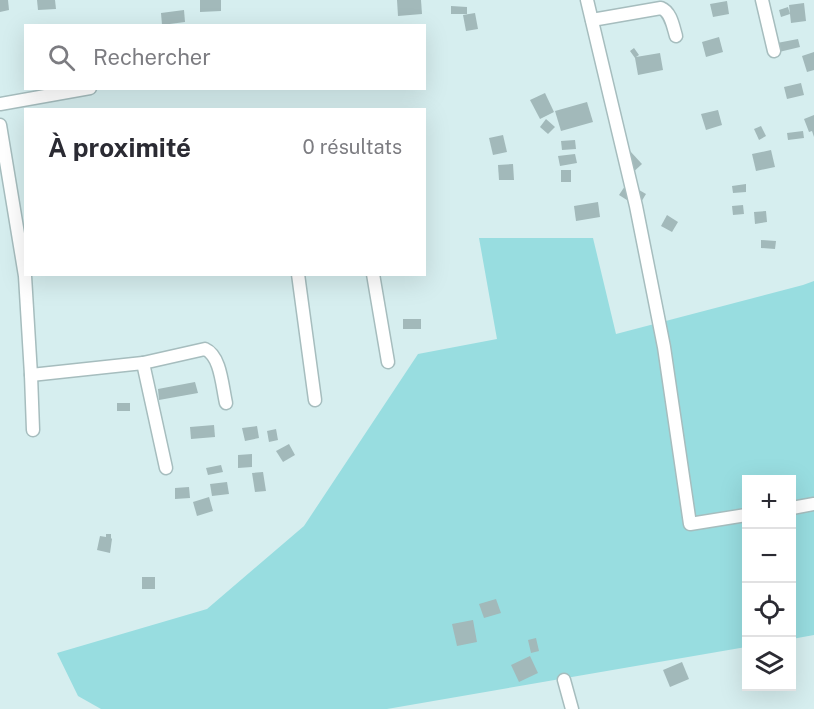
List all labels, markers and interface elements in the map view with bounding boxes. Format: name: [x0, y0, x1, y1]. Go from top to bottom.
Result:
search box: [24, 24, 426, 90]
icon: search: [45, 41, 78, 74]
text: Rechercher: [93, 44, 211, 70]
text: À proximité: [48, 132, 191, 163]
text: 0 résultats: [303, 135, 402, 159]
map controls: [742, 475, 796, 691]
button: +: [742, 475, 796, 529]
button: −: [742, 529, 796, 583]
button: locate: [742, 583, 796, 637]
button: layers: [742, 637, 796, 691]

